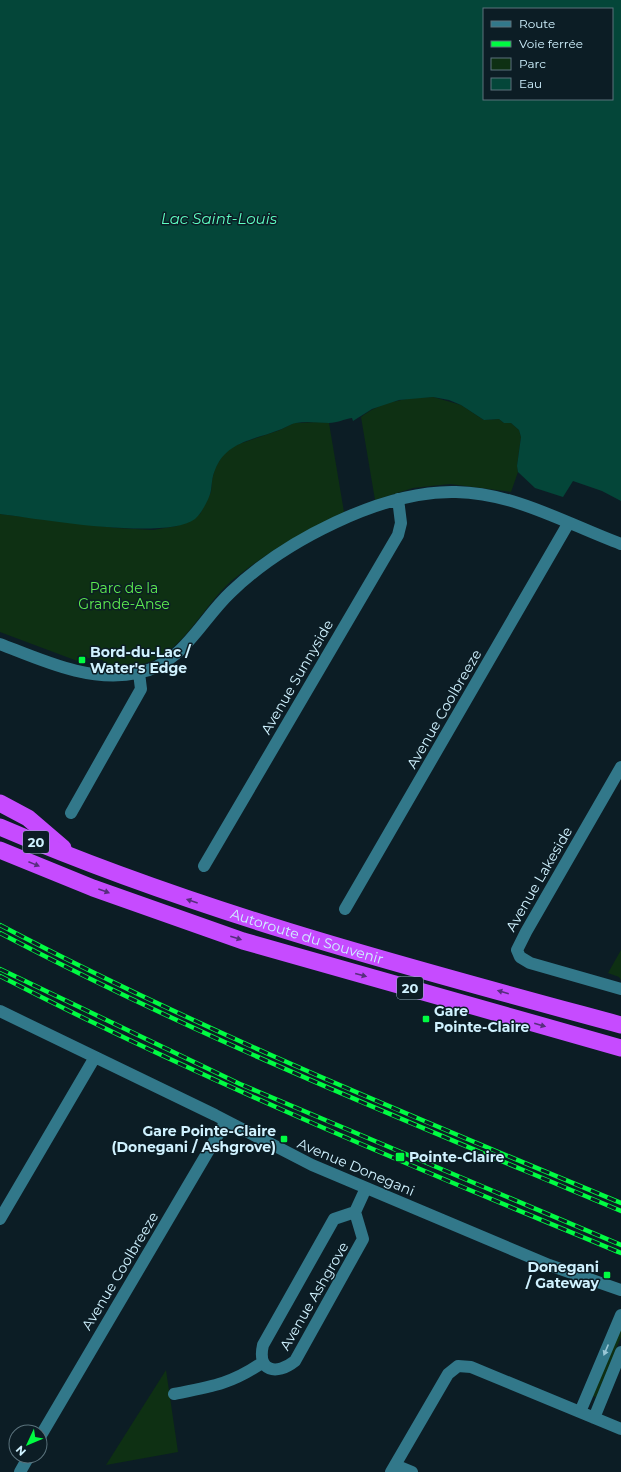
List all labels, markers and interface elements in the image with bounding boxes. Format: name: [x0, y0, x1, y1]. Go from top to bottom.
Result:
legend: [483, 8, 613, 100]
text: Route: [519, 16, 555, 31]
text: Voie ferrée: [519, 36, 583, 51]
text: Parc: [519, 56, 546, 71]
text: Eau: [519, 76, 542, 91]
water label: Lac Saint-Louis: [161, 209, 278, 228]
park label: Parc de la Grande-Anse: [78, 579, 170, 613]
street label: Avenue Sunnyside: [257, 617, 337, 737]
place label: Bord-du-Lac / Water's Edge: [90, 643, 192, 677]
street label: Avenue Coolbreeze: [403, 646, 485, 772]
marker: Bord-du-Lac / Water's Edge: [77, 655, 87, 665]
street label: Avenue Lakeside: [502, 823, 576, 935]
road number: 20: [23, 831, 49, 853]
one-way arrow: [28, 861, 39, 867]
one-way arrow: [98, 889, 110, 895]
one-way arrow: [186, 897, 198, 903]
street label: Autoroute du Souvenir: [228, 904, 386, 968]
one-way arrow: [231, 935, 243, 941]
one-way arrow: [355, 972, 367, 978]
road number: 20: [397, 977, 423, 999]
one-way arrow: [496, 989, 508, 995]
place label: Gare Pointe-Claire: [434, 1002, 530, 1036]
marker: Gare Pointe-Claire: [421, 1014, 431, 1024]
one-way arrow: [534, 1022, 546, 1028]
place label: Gare Pointe-Claire (Donegani / Ashgrove): [111, 1122, 276, 1156]
marker: Gare Pointe-Claire (Donegani / Ashgrove): [279, 1134, 289, 1144]
street label: Avenue Donegani: [295, 1134, 417, 1200]
place label: Pointe-Claire: [409, 1148, 505, 1166]
marker: Pointe-Claire: [394, 1151, 406, 1163]
street label: Avenue Coolbreeze: [78, 1209, 162, 1333]
street label: Avenue Ashgrove: [276, 1239, 352, 1353]
place label: Donegani / Gateway: [525, 1258, 600, 1292]
marker: Donegani / Gateway: [602, 1270, 612, 1280]
one-way arrow: [603, 1345, 609, 1356]
north arrow: [8, 1424, 48, 1464]
text: N: [13, 1443, 29, 1459]

